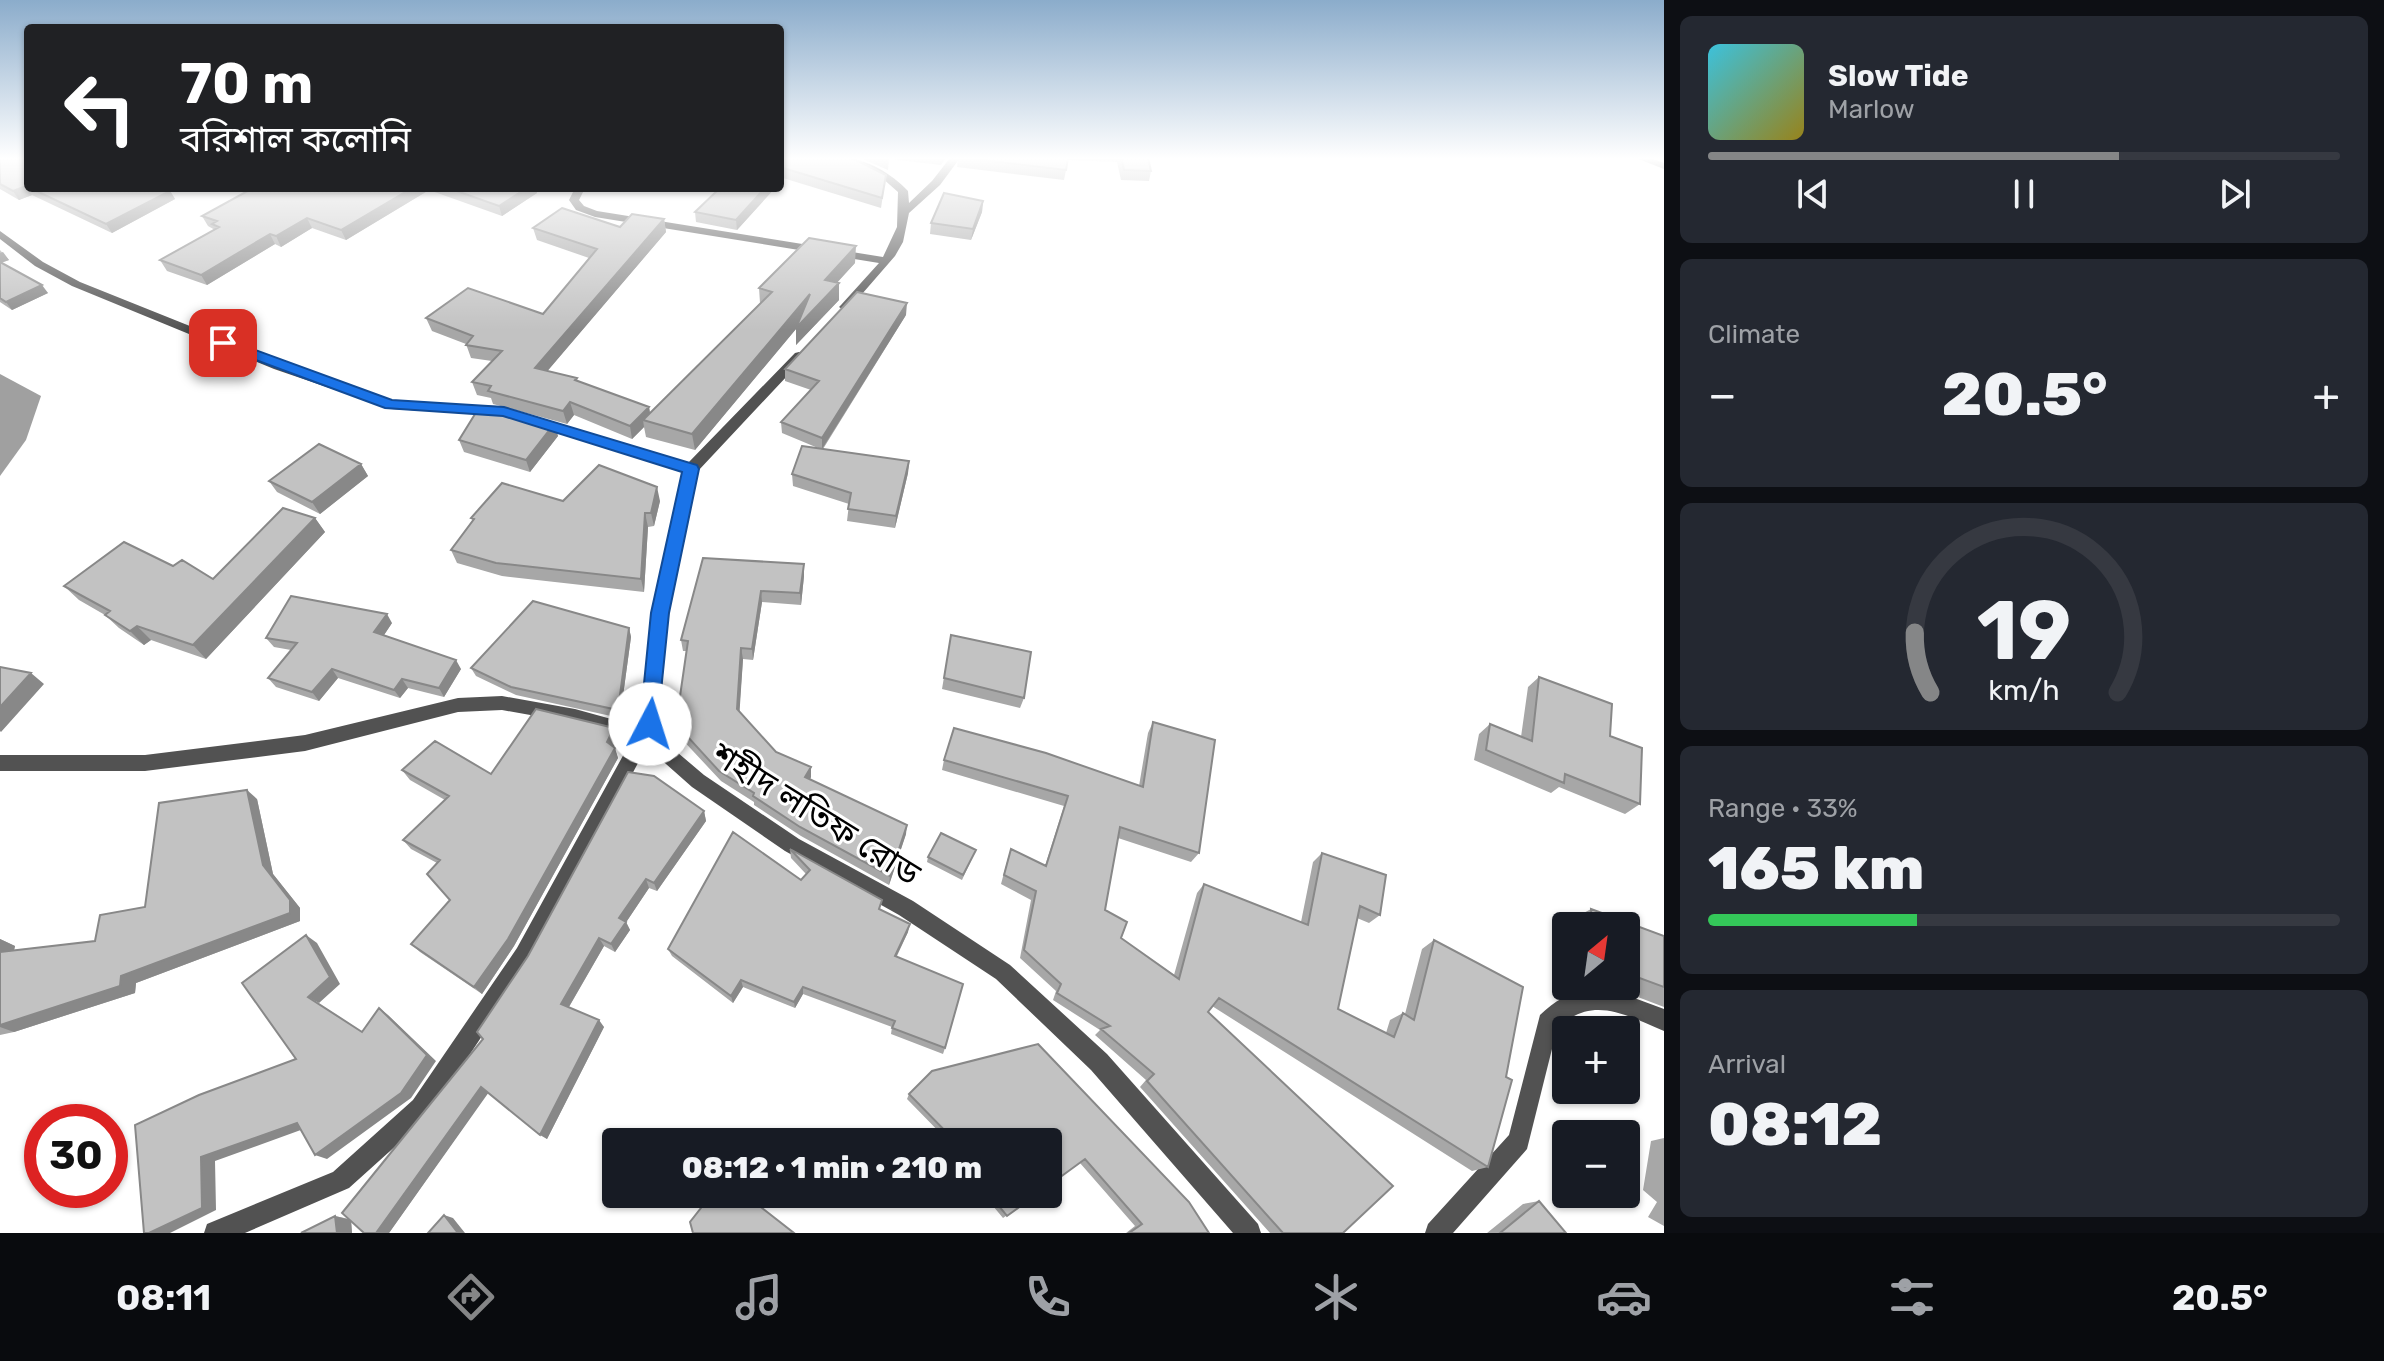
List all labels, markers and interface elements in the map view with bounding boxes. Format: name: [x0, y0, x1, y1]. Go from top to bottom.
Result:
text: 70 m: [180, 51, 313, 117]
icon: left: [48, 56, 152, 160]
text: Slow Tide: [1828, 58, 1968, 94]
text: Marlow: [1828, 94, 1915, 125]
text: বরিশাল কলোনি: [180, 118, 411, 161]
icon: previous: [1791, 172, 1835, 216]
icon: pause: [2002, 172, 2046, 216]
icon: next: [2213, 172, 2257, 216]
pin: [189, 309, 257, 377]
text: Climate: [1708, 319, 1800, 350]
icon: arrive: [201, 321, 245, 365]
text: 20.5°: [1942, 359, 2107, 430]
text: −: [1708, 369, 1737, 421]
text: +: [2313, 369, 2340, 421]
text: 19: [1977, 580, 2071, 679]
text: km/h: [1988, 673, 2060, 707]
position arrow: [608, 682, 692, 766]
street label: শহীদ লতিফ রোড: [703, 733, 928, 895]
text: Range · 33%: [1708, 793, 1858, 824]
text: 165 km: [1708, 833, 1924, 904]
north arrow: [1552, 912, 1640, 1000]
map controls: [1552, 912, 1640, 1208]
button: +: [1552, 1016, 1640, 1104]
text: Arrival: [1708, 1049, 1786, 1080]
text: 08:12: [1708, 1089, 1882, 1160]
speed limit sign: 30: [24, 1104, 128, 1208]
button: −: [1552, 1120, 1640, 1208]
text: 08:12 · 1 min · 210 m: [682, 1150, 982, 1186]
icon: directions: [443, 1269, 499, 1325]
icon: music: [731, 1269, 787, 1325]
icon: phone: [1020, 1269, 1076, 1325]
icon: climate: [1308, 1269, 1364, 1325]
icon: car: [1596, 1269, 1652, 1325]
icon: filters: [1884, 1269, 1940, 1325]
text: 08:11: [116, 1276, 211, 1319]
text: 20.5°: [2172, 1276, 2268, 1319]

